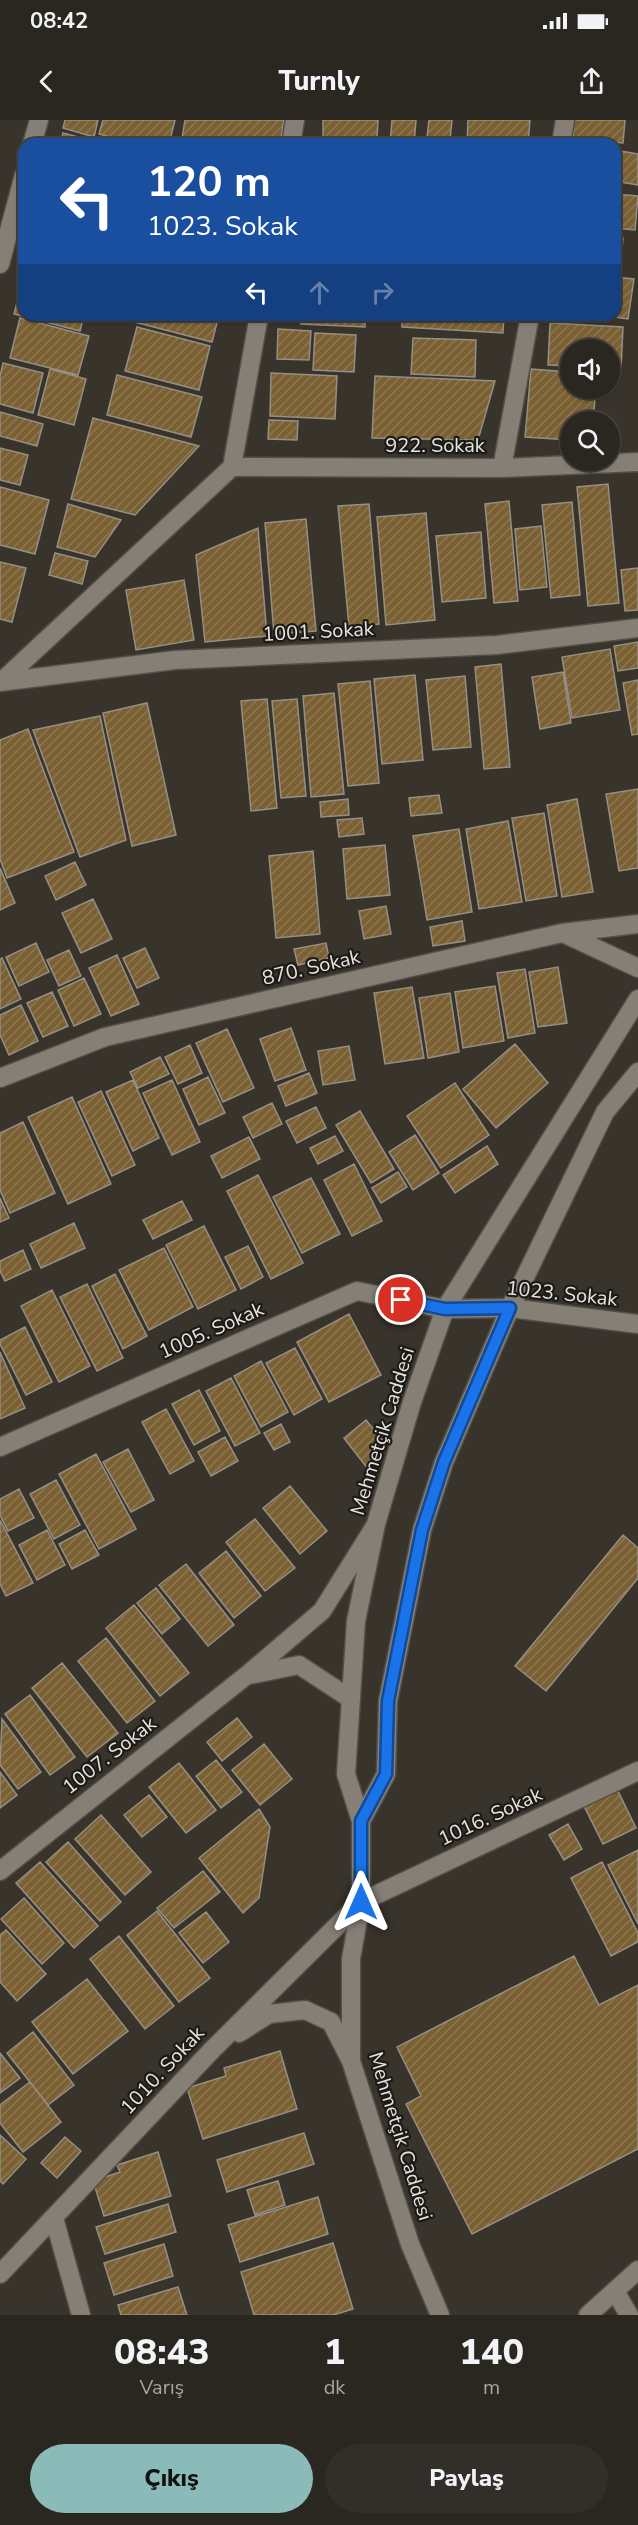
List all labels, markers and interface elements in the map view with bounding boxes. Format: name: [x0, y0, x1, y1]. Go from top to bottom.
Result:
text: 08:42: [30, 6, 88, 36]
text: Turnly: [278, 63, 360, 100]
icon: back: [30, 65, 63, 98]
icon: share: [575, 65, 608, 98]
text: 120 m: [147, 154, 271, 211]
icon: left: [48, 162, 126, 240]
text: 1023. Sokak: [147, 208, 298, 245]
icon: left: [240, 276, 273, 309]
icon: ahead: [303, 276, 336, 309]
icon: right: [366, 276, 399, 309]
map controls: [560, 339, 620, 471]
button: sound: [560, 339, 620, 399]
button: search: [560, 411, 620, 471]
street label: 922. Sokak: [385, 432, 486, 459]
street label: 1001. Sokak: [262, 615, 375, 648]
street label: 870. Sokak: [260, 943, 364, 992]
pin: [375, 1274, 426, 1325]
street label: 1023. Sokak: [505, 1274, 620, 1313]
icon: arrive: [384, 1283, 417, 1316]
street label: 1005. Sokak: [155, 1295, 269, 1365]
street label: Mehmetçik Caddesi: [344, 1344, 421, 1519]
street label: 1007. Sokak: [57, 1710, 162, 1800]
street label: 1016. Sokak: [434, 1780, 547, 1852]
position arrow: [329, 1870, 393, 1934]
street label: 1010. Sokak: [114, 2020, 211, 2120]
street label: Mehmetçik Caddesi: [362, 2049, 439, 2224]
text: 08:43: [114, 2328, 210, 2377]
text: 1: [324, 2328, 345, 2377]
text: 140: [459, 2328, 524, 2377]
text: Varış: [139, 2374, 184, 2401]
text: dk: [324, 2374, 345, 2401]
text: m: [483, 2374, 500, 2401]
button: Çıkış: [30, 2444, 313, 2513]
button: Paylaş: [325, 2444, 608, 2513]

